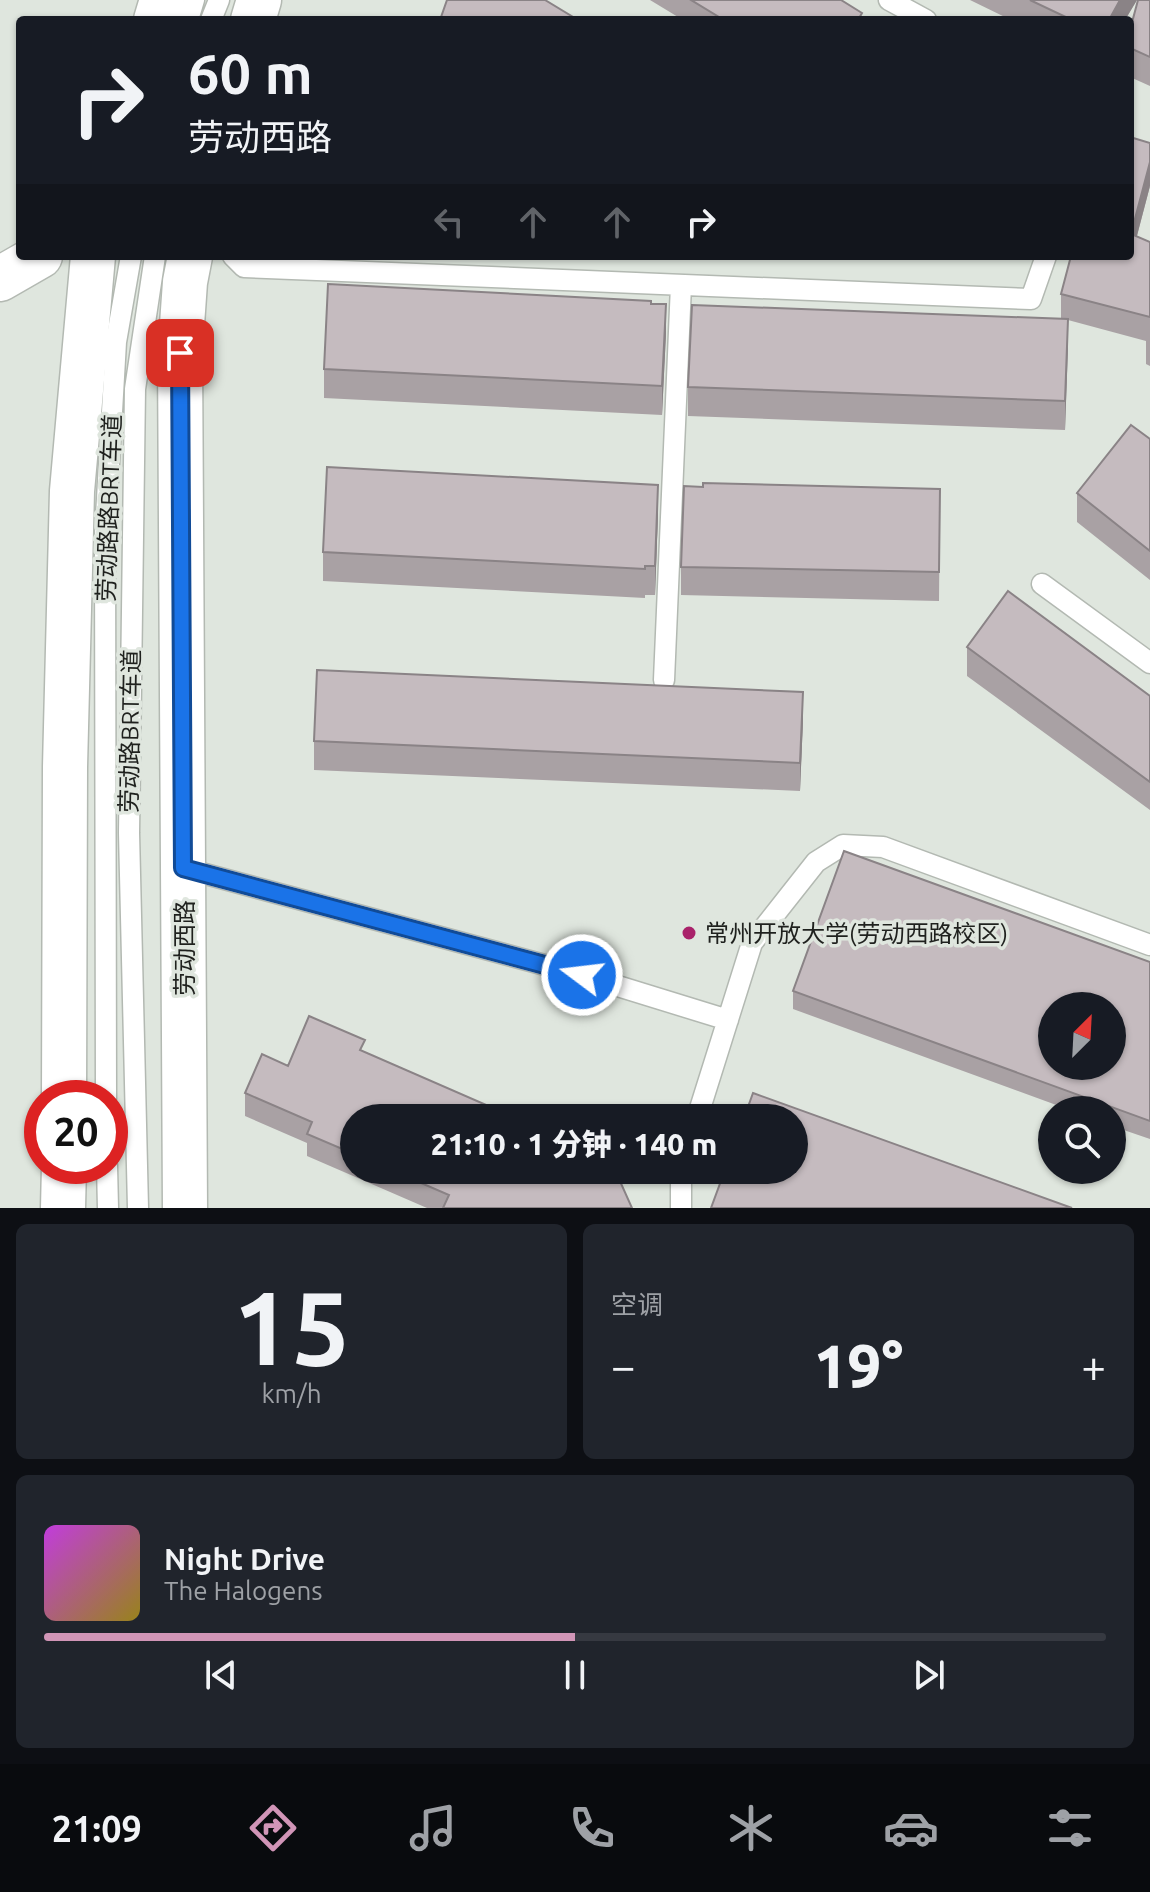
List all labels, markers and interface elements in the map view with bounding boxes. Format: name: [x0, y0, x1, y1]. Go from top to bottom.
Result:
text: 60 m: [188, 42, 313, 105]
icon: right: [56, 48, 160, 152]
text: 劳动西路: [188, 116, 332, 157]
icon: left: [427, 200, 471, 244]
icon: ahead: [511, 200, 555, 244]
icon: ahead: [595, 200, 639, 244]
icon: right: [679, 200, 723, 244]
pin: [146, 319, 214, 387]
icon: arrive: [158, 331, 202, 375]
street label: 劳动路路BRT车道: [92, 414, 126, 602]
street label: 劳动路BRT车道: [115, 649, 145, 813]
street label: 劳动西路: [171, 900, 198, 996]
place label: 常州开放大学(劳动西路校区): [705, 920, 1008, 947]
marker: 常州开放大学(劳动西路校区): [680, 924, 698, 942]
position arrow: [540, 933, 624, 1017]
north arrow: [1038, 992, 1126, 1080]
map controls: [1038, 992, 1126, 1184]
speed limit sign: 20: [24, 1080, 128, 1184]
button: search: [1038, 1096, 1126, 1184]
text: 21:10 · 1 分钟 · 140 m: [431, 1127, 717, 1161]
text: 15: [233, 1268, 350, 1385]
text: 空调: [611, 1290, 663, 1319]
text: 19°: [814, 1332, 903, 1399]
text: −: [611, 1341, 636, 1390]
text: +: [1081, 1341, 1106, 1390]
text: km/h: [261, 1379, 322, 1408]
text: Night Drive: [164, 1542, 325, 1576]
text: The Halogens: [164, 1576, 323, 1605]
icon: previous: [199, 1653, 243, 1697]
icon: pause: [553, 1653, 597, 1697]
icon: next: [907, 1653, 951, 1697]
icon: directions: [245, 1800, 301, 1856]
icon: music: [405, 1800, 461, 1856]
icon: phone: [564, 1800, 620, 1856]
icon: climate: [723, 1800, 779, 1856]
icon: car: [883, 1800, 939, 1856]
icon: filters: [1042, 1800, 1098, 1856]
text: 21:09: [52, 1808, 142, 1849]

